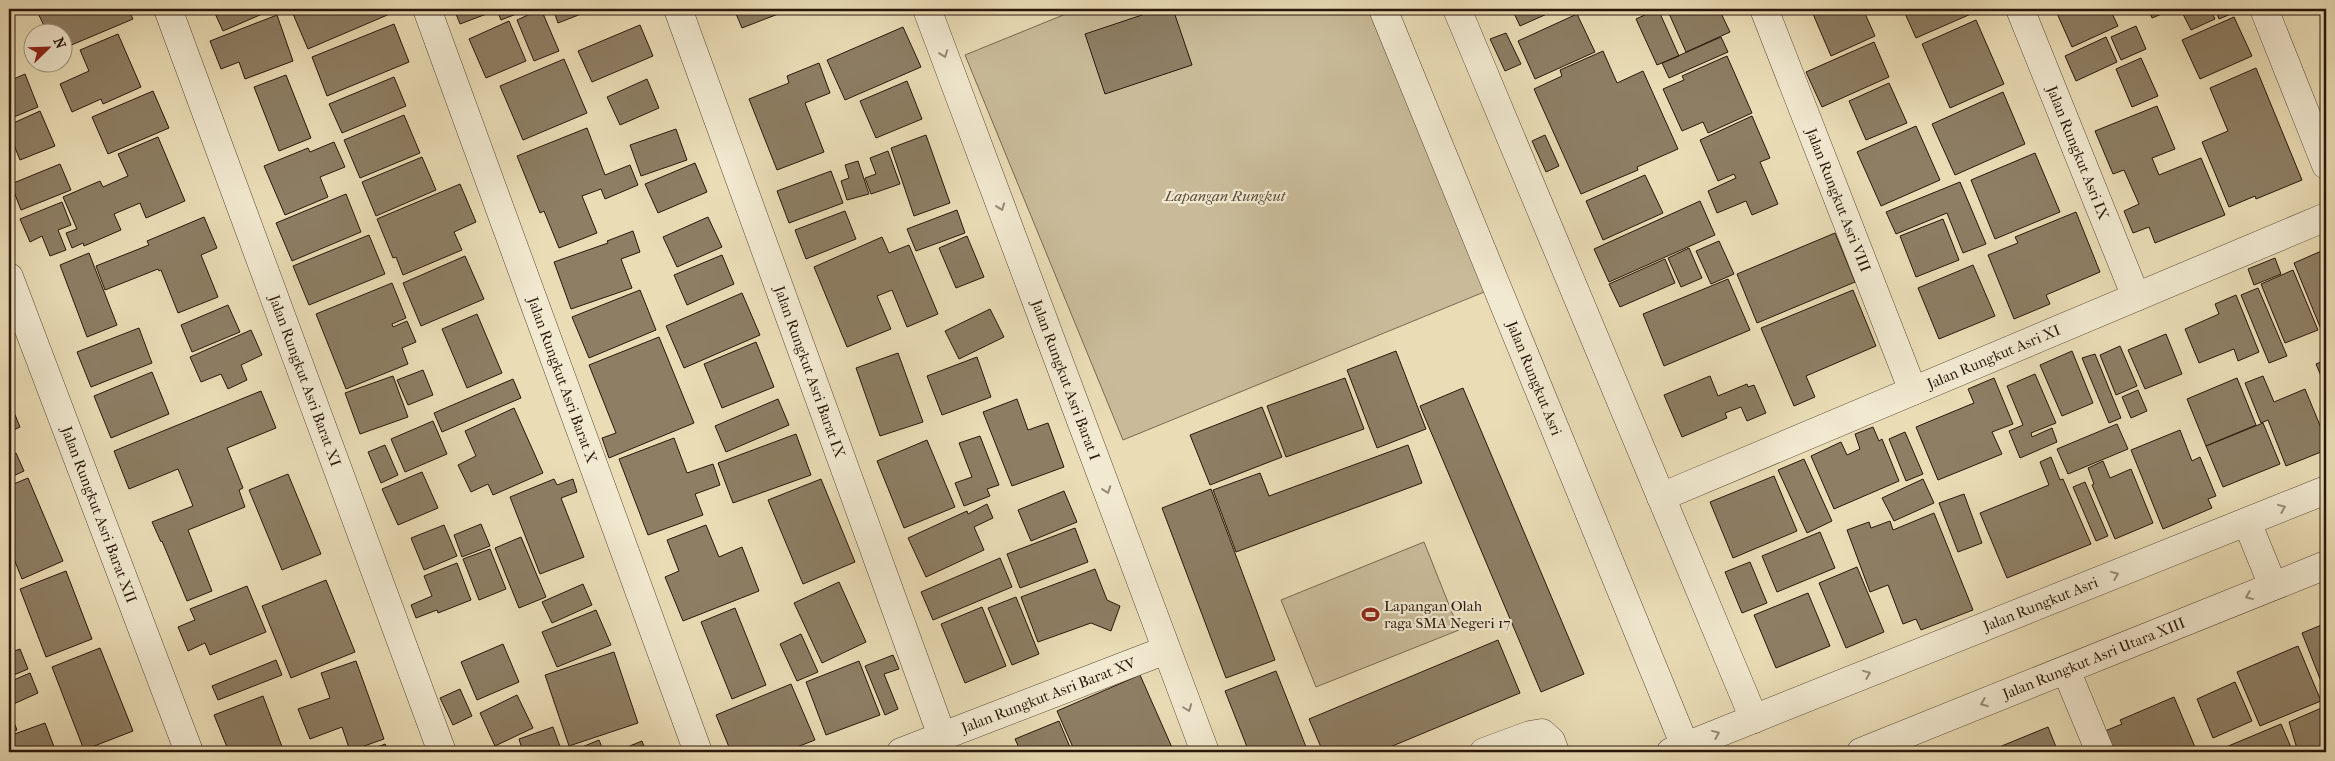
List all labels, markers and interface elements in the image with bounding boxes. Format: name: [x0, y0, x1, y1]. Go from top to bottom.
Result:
north arrow: [22, 22, 72, 72]
text: N: [50, 35, 70, 52]
one-way arrow: [938, 50, 948, 58]
street label: Jalan Rungkut Asri IX: [2043, 82, 2113, 223]
street label: Jalan Rungkut Asri VIII: [1802, 125, 1875, 275]
park label: Lapangan Rungkut: [1164, 187, 1287, 205]
one-way arrow: [995, 202, 1005, 210]
street label: Jalan Rungkut Asri Barat IX: [770, 283, 849, 460]
street label: Jalan Rungkut Asri Barat XI: [265, 291, 345, 469]
street label: Jalan Rungkut Asri Barat X: [523, 294, 601, 466]
street label: Jalan Rungkut Asri Barat I: [1027, 296, 1104, 463]
street label: Jalan Rungkut Asri: [1502, 317, 1566, 439]
street label: Jalan Rungkut Asri XI: [1923, 321, 2063, 393]
street label: Jalan Rungkut Asri Barat XII: [57, 423, 141, 605]
one-way arrow: [1101, 485, 1111, 494]
one-way arrow: [2278, 504, 2286, 514]
one-way arrow: [2110, 571, 2119, 581]
street label: Jalan Rungkut Asri: [1980, 573, 2101, 636]
one-way arrow: [2245, 590, 2253, 600]
place label: Lapangan Olah raga SMA Negeri 17: [1384, 597, 1510, 632]
sports icon: Lapangan Olah raga SMA Negeri 17: [1360, 605, 1380, 625]
street label: Jalan Rungkut Asri Utara XIII: [1999, 614, 2188, 703]
street label: Jalan Rungkut Asri Barat XV: [958, 653, 1139, 737]
one-way arrow: [1862, 670, 1871, 680]
one-way arrow: [1980, 696, 1989, 707]
one-way arrow: [1182, 703, 1193, 712]
one-way arrow: [1711, 730, 1720, 740]

